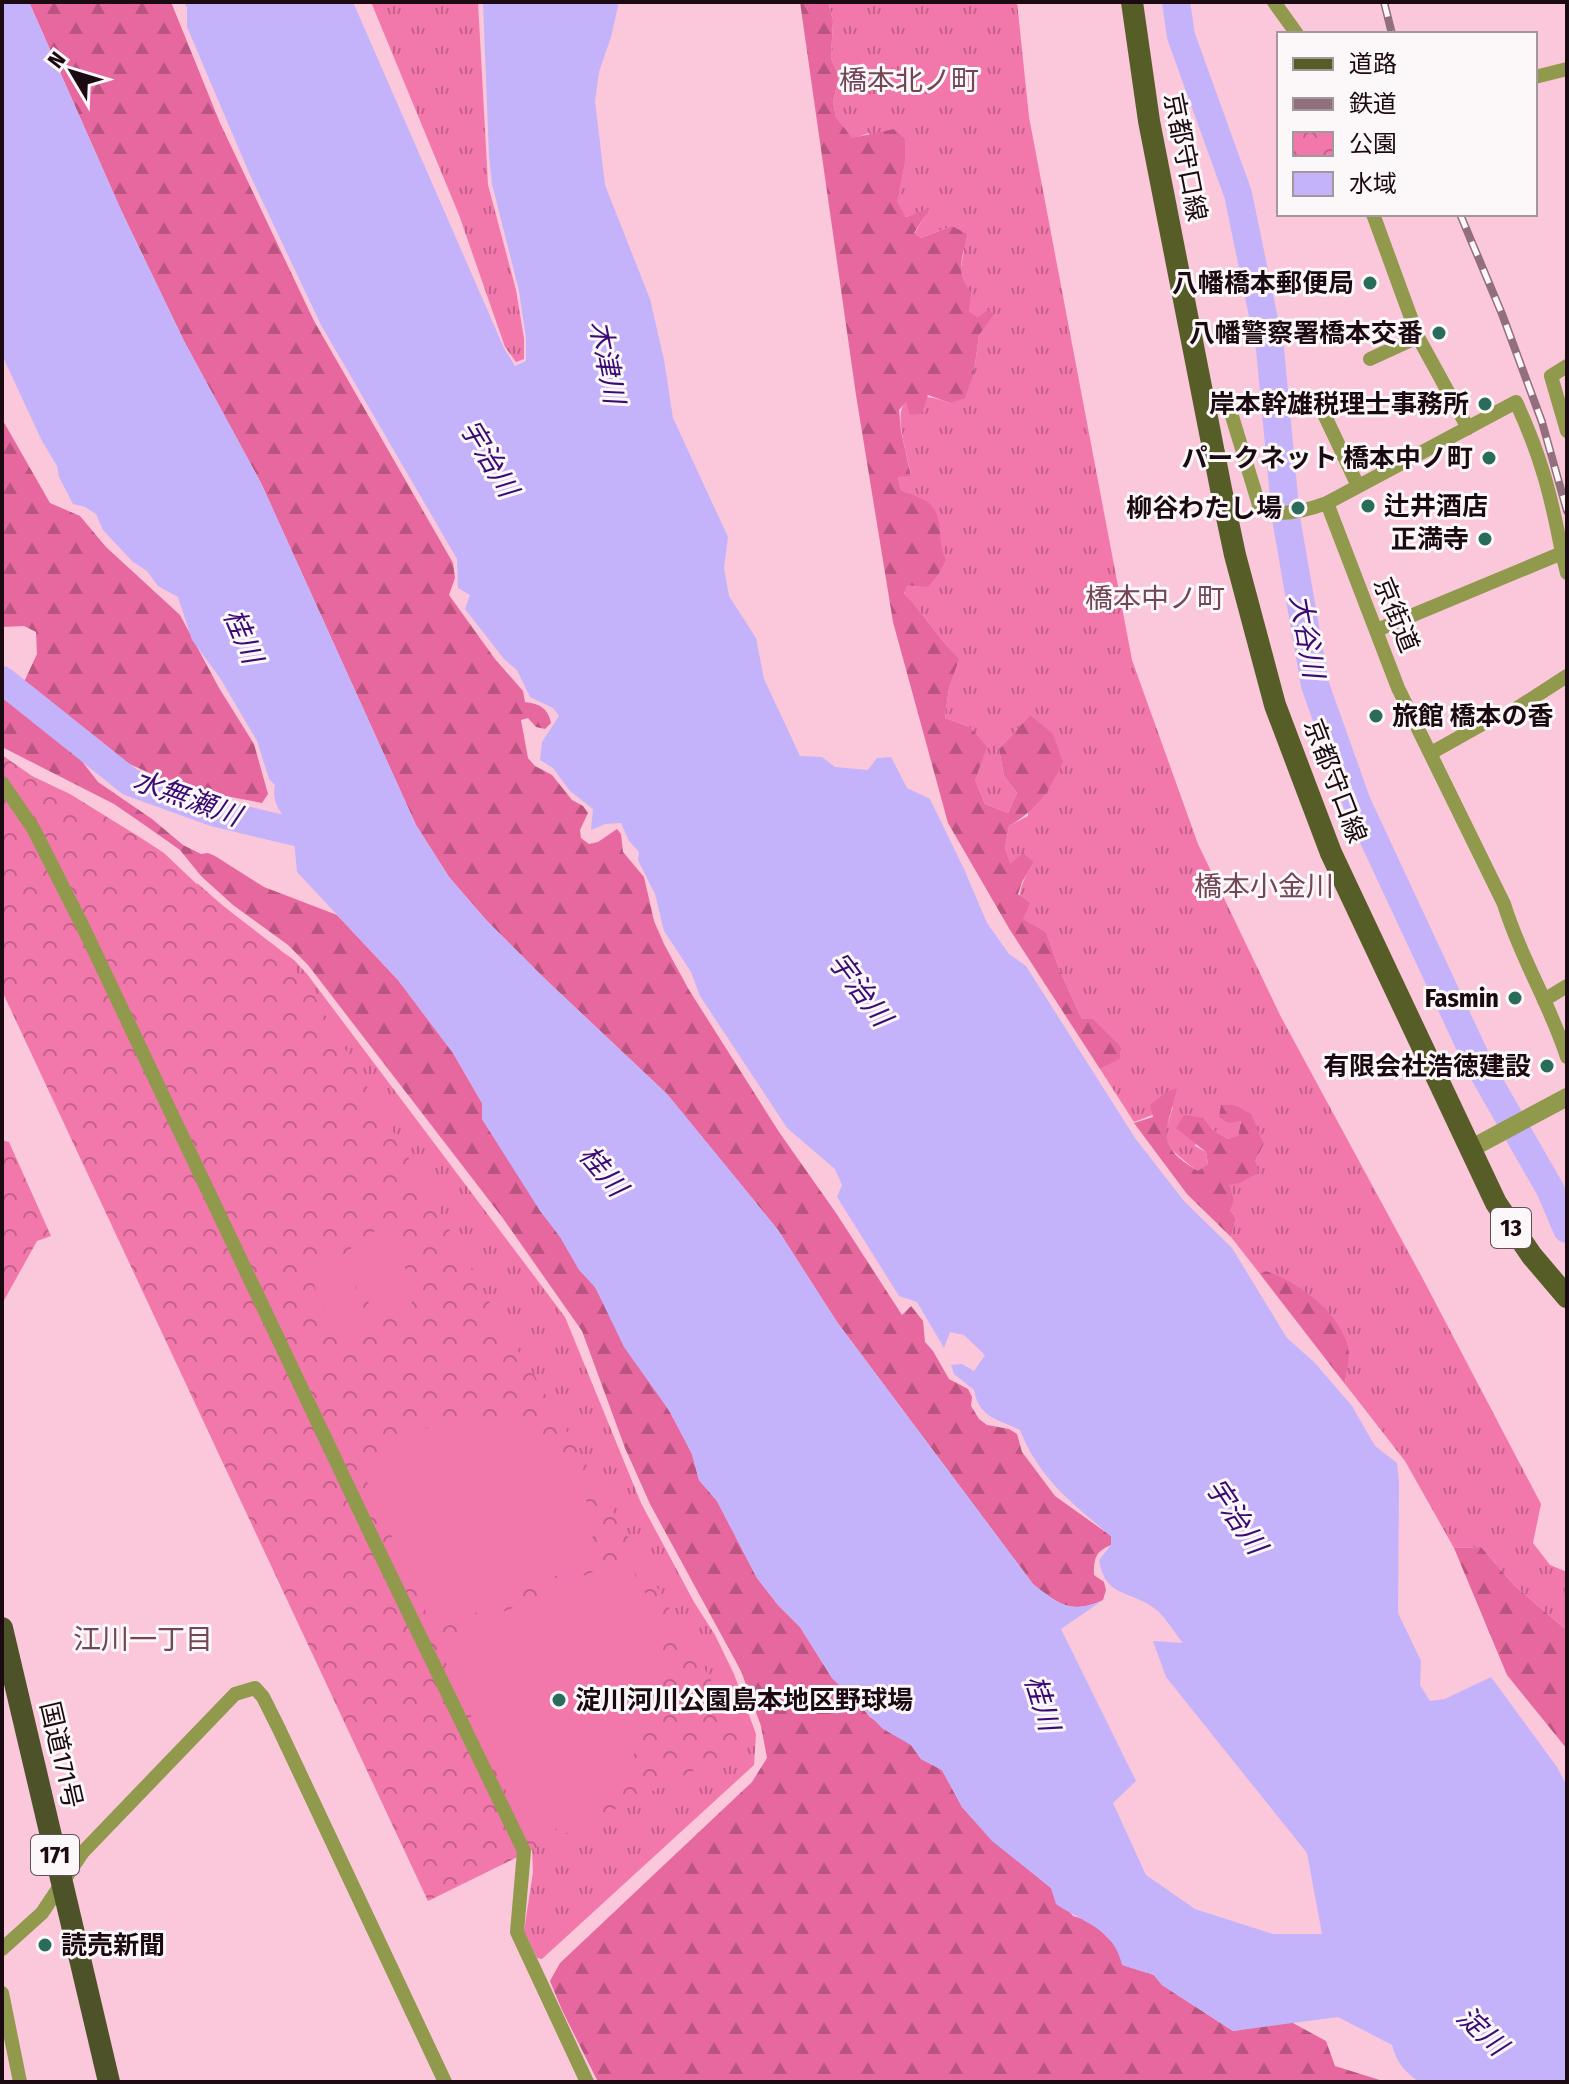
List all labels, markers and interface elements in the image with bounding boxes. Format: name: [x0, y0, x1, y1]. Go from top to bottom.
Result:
north arrow: [32, 32, 112, 112]
legend: [1277, 32, 1537, 216]
text: N: [42, 46, 71, 74]
text: 道路: [1349, 50, 1397, 78]
district label: 橋本北ノ町: [839, 64, 979, 97]
street label: 京都守口線: [1157, 90, 1213, 224]
text: 鉄道: [1349, 90, 1397, 118]
text: 公園: [1349, 130, 1397, 158]
text: 水域: [1349, 170, 1397, 198]
place label: 八幡橋本郵便局: [1172, 268, 1354, 299]
marker: 八幡橋本郵便局: [1361, 274, 1379, 292]
water label: 木津川: [583, 318, 632, 409]
place label: 八幡警察署橋本交番: [1189, 318, 1423, 349]
marker: 八幡警察署橋本交番: [1430, 324, 1448, 342]
place label: 岸本幹雄税理士事務所: [1209, 389, 1469, 420]
marker: 岸本幹雄税理士事務所: [1476, 395, 1494, 413]
water label: 宇治川: [453, 413, 526, 505]
place label: パークネット 橋本中ノ町: [1182, 443, 1473, 474]
marker: パークネット 橋本中ノ町: [1480, 449, 1498, 467]
place label: 辻井酒店: [1384, 491, 1488, 522]
place label: 柳谷わたし場: [1126, 493, 1282, 524]
marker: 辻井酒店: [1359, 497, 1377, 515]
marker: 柳谷わたし場: [1289, 499, 1307, 517]
place label: 正満寺: [1391, 524, 1469, 555]
marker: 正満寺: [1476, 530, 1494, 548]
street label: 京街道: [1367, 573, 1425, 657]
district label: 橋本中ノ町: [1085, 582, 1225, 615]
water label: 大谷川: [1283, 592, 1331, 683]
water label: 桂川: [217, 604, 270, 671]
place label: 旅館 橋本の香: [1392, 701, 1553, 732]
marker: 旅館 橋本の香: [1367, 707, 1385, 725]
street label: 京都守口線: [1297, 715, 1373, 847]
water label: 水無瀬川: [129, 763, 248, 834]
district label: 橋本小金川: [1194, 870, 1334, 903]
water label: 宇治川: [822, 946, 900, 1035]
place label: Fasmin: [1425, 983, 1499, 1014]
marker: Fasmin: [1506, 989, 1524, 1007]
place label: 有限会社浩徳建設: [1323, 1051, 1531, 1082]
marker: 有限会社浩徳建設: [1538, 1057, 1556, 1075]
water label: 桂川: [572, 1139, 636, 1205]
road number: 13: [1491, 1208, 1531, 1248]
water label: 宇治川: [1199, 1472, 1275, 1563]
district label: 江川一丁目: [73, 1623, 213, 1656]
water label: 桂川: [1018, 1671, 1067, 1737]
place label: 淀川河川公園島本地区野球場: [575, 1685, 913, 1716]
marker: 淀川河川公園島本地区野球場: [550, 1691, 568, 1709]
street label: 国道171号: [34, 1699, 88, 1811]
road number: 171: [31, 1835, 79, 1875]
place label: 読売新聞: [61, 1930, 165, 1961]
marker: 読売新聞: [36, 1936, 54, 1954]
water label: 淀川: [1450, 2000, 1516, 2064]

